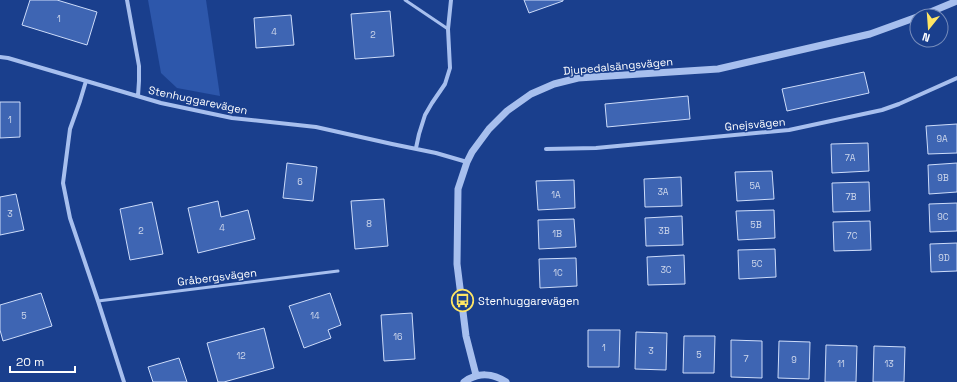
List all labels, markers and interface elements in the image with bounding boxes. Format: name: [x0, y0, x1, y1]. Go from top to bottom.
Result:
north arrow: [909, 8, 949, 48]
house number: 1: [57, 13, 61, 25]
house number: 4: [271, 26, 277, 38]
house number: 2: [370, 29, 376, 41]
text: N: [921, 30, 932, 45]
street label: Djupedalsängsvägen: [563, 54, 673, 78]
street label: Stenhuggarevägen: [147, 83, 249, 117]
house number: 1: [8, 114, 12, 126]
street label: Gnejsvägen: [724, 114, 786, 134]
house number: 9A: [936, 133, 948, 145]
house number: 7A: [845, 152, 856, 164]
house number: 9B: [937, 172, 949, 184]
house number: 6: [297, 176, 303, 188]
house number: 5A: [749, 180, 761, 192]
house number: 3A: [657, 186, 669, 198]
house number: 1A: [551, 189, 561, 201]
house number: 7B: [845, 191, 857, 203]
house number: 3: [7, 208, 13, 220]
house number: 9C: [937, 211, 949, 223]
house number: 8: [366, 218, 372, 230]
house number: 5B: [750, 219, 762, 231]
house number: 4: [219, 222, 225, 234]
house number: 2: [138, 225, 144, 237]
house number: 3B: [658, 225, 670, 237]
house number: 1B: [552, 228, 562, 240]
house number: 7C: [847, 230, 858, 242]
house number: 9D: [938, 252, 950, 264]
house number: 5C: [751, 258, 763, 270]
house number: 3C: [660, 264, 672, 276]
street label: Gråbergsvägen: [176, 265, 258, 289]
house number: 1C: [553, 267, 563, 279]
bus stop icon: Stenhuggarevägen: [449, 288, 475, 314]
place label: Stenhuggarevägen: [478, 294, 579, 308]
house number: 5: [21, 310, 27, 322]
house number: 14: [310, 310, 320, 322]
house number: 16: [393, 331, 403, 343]
house number: 1: [602, 342, 606, 354]
house number: 3: [648, 345, 654, 357]
scale bar: [10, 348, 75, 374]
house number: 5: [696, 349, 702, 361]
house number: 12: [236, 350, 246, 362]
house number: 7: [743, 353, 749, 365]
text: 20 m: [16, 354, 44, 370]
house number: 9: [791, 354, 797, 366]
house number: 11: [837, 358, 845, 370]
house number: 13: [884, 358, 894, 370]

